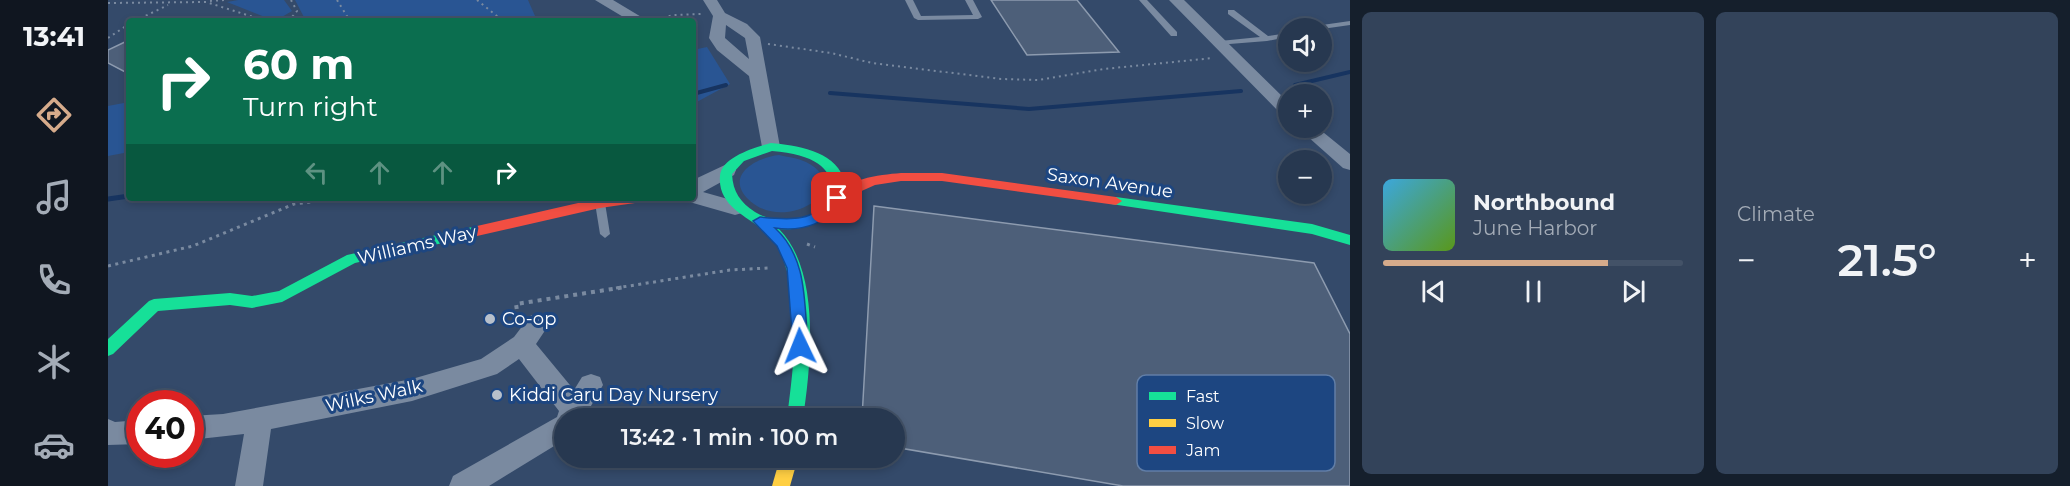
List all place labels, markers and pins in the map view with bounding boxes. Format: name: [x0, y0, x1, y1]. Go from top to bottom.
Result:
pin: [811, 172, 862, 223]
place label: Co-op: [502, 308, 556, 330]
marker: Co-op: [483, 312, 497, 326]
place label: Kiddi Caru Day Nursery: [509, 384, 718, 406]
marker: Kiddi Caru Day Nursery: [490, 388, 504, 402]

